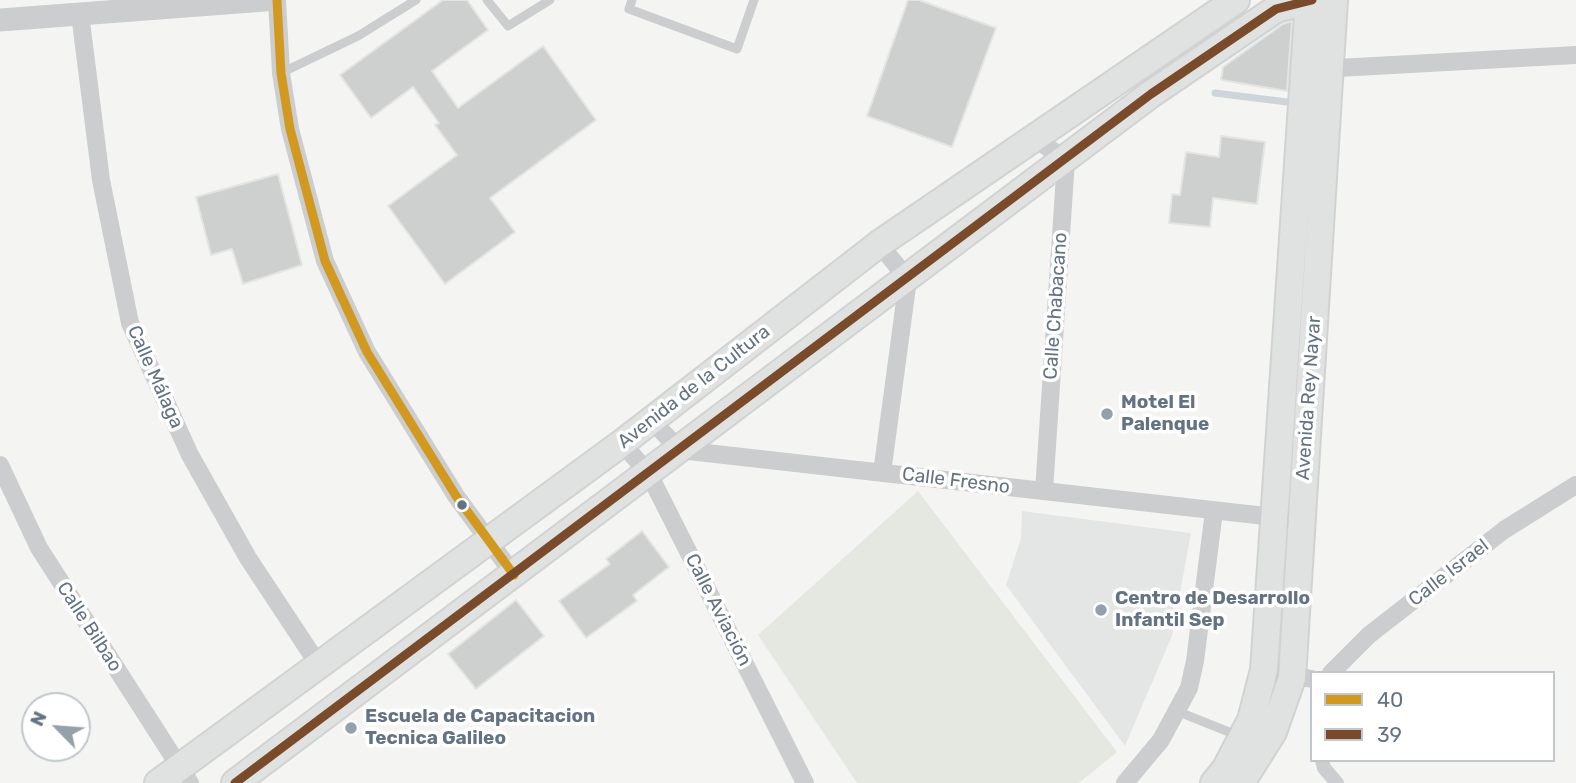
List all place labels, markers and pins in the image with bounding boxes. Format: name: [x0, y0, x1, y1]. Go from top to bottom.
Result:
place label: Motel El Palenque: [1121, 392, 1209, 436]
marker: Motel El Palenque: [1099, 406, 1115, 422]
unlabelled marker: [455, 498, 469, 512]
place label: Centro de Desarrollo Infantil Sep: [1115, 588, 1310, 632]
marker: Centro de Desarrollo Infantil Sep: [1093, 602, 1109, 618]
place label: Escuela de Capacitacion Tecnica Galileo: [365, 706, 595, 750]
marker: Escuela de Capacitacion Tecnica Galileo: [343, 720, 359, 736]

